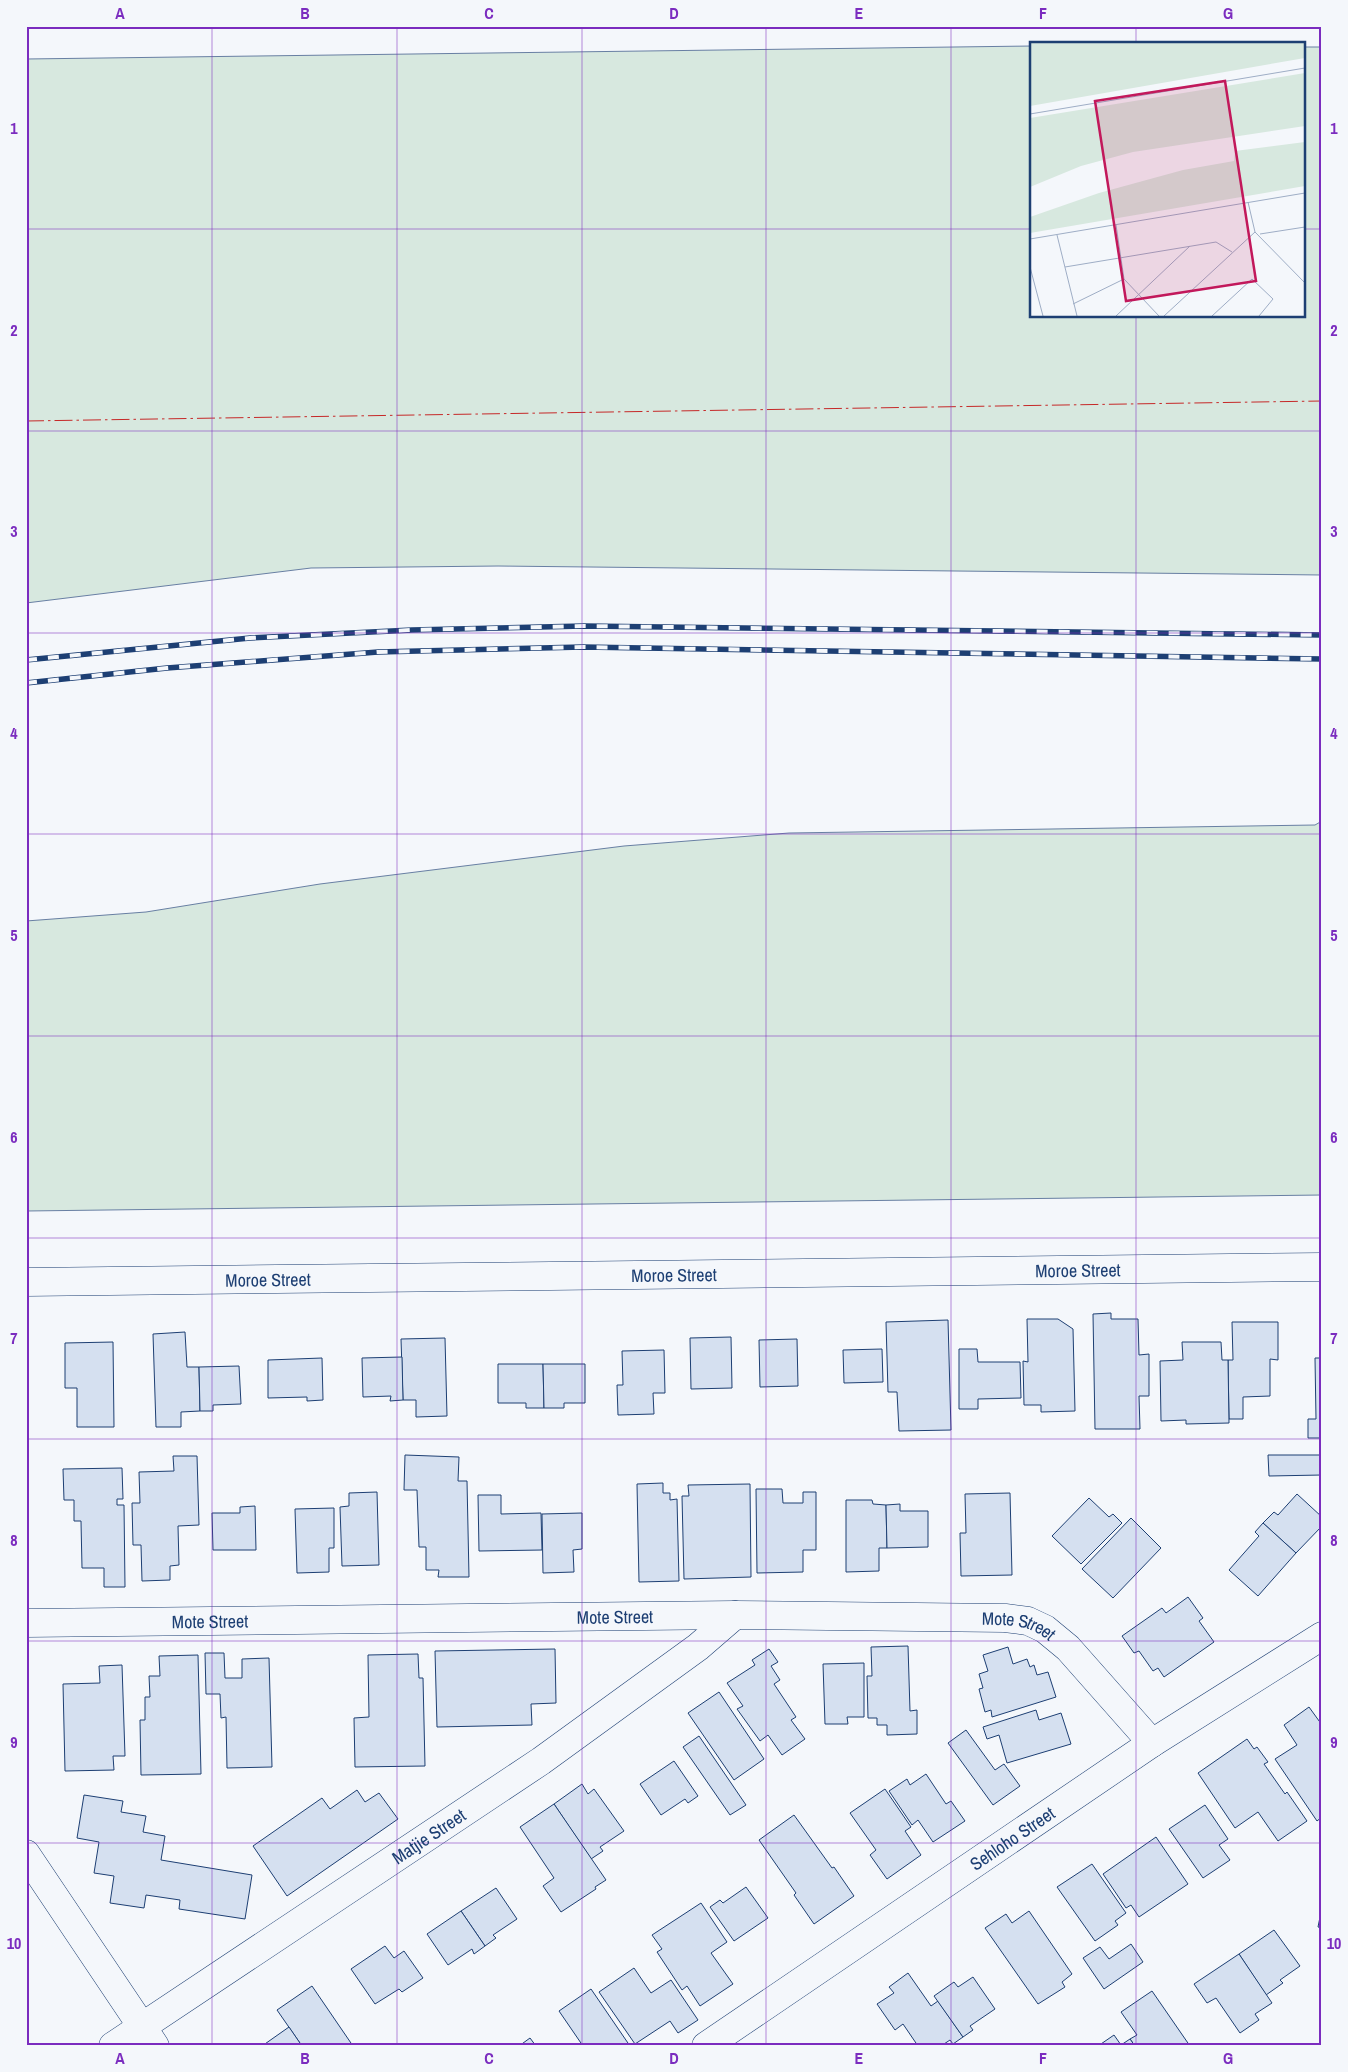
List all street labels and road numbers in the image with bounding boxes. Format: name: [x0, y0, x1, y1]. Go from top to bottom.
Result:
street label: Moroe Street: [1035, 1257, 1121, 1283]
street label: Moroe Street: [631, 1262, 717, 1287]
street label: Moroe Street: [225, 1266, 311, 1292]
street label: Mote Street: [577, 1603, 653, 1629]
street label: Mote Street: [982, 1605, 1062, 1646]
street label: Mote Street: [172, 1608, 248, 1634]
street label: Sehloho Street: [965, 1800, 1060, 1876]
street label: Matjie Street: [387, 1802, 470, 1870]

